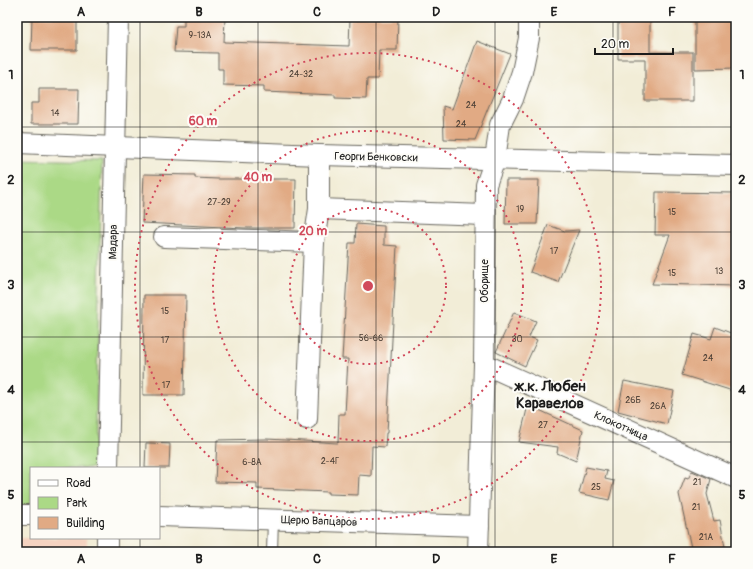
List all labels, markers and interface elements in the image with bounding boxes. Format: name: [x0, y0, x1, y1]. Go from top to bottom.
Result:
text: A: [77, 4, 86, 20]
text: B: [195, 4, 203, 20]
text: C: [313, 4, 321, 20]
text: D: [432, 4, 440, 20]
text: E: [551, 4, 558, 20]
text: F: [668, 4, 676, 20]
house number: 9-13А: [189, 30, 212, 41]
scale bar: [595, 30, 673, 56]
text: 20 m: [601, 37, 630, 52]
text: 1: [8, 67, 14, 83]
text: 1: [739, 67, 745, 83]
house number: 24-32: [289, 69, 313, 80]
house number: 24: [466, 100, 477, 111]
house number: 14: [51, 108, 60, 119]
text: 60 m: [189, 114, 218, 129]
house number: 24: [456, 119, 467, 130]
street label: Георги Бенковски: [334, 150, 418, 164]
text: 40 m: [243, 170, 273, 185]
text: 2: [7, 172, 15, 188]
text: 2: [738, 172, 746, 188]
house number: 27-29: [207, 197, 231, 208]
house number: 19: [516, 204, 524, 215]
house number: 15: [668, 207, 676, 218]
street label: Мадара: [106, 224, 120, 260]
text: 20 m: [299, 224, 327, 239]
house number: 17: [550, 246, 558, 257]
street label: Оборище: [478, 259, 491, 303]
house number: 13: [715, 266, 723, 277]
house number: 15: [668, 268, 676, 279]
text: 3: [7, 277, 15, 293]
text: 3: [738, 277, 746, 293]
centre of rings: [361, 279, 375, 293]
house number: 15: [161, 306, 169, 317]
house number: 56-66: [359, 333, 383, 344]
house number: 30: [511, 334, 523, 345]
house number: 17: [161, 335, 169, 346]
house number: 24: [703, 353, 714, 364]
district label: ж.к. Любен Каравелов: [513, 377, 586, 413]
house number: 17: [162, 380, 170, 391]
text: 4: [7, 382, 15, 398]
text: 4: [738, 382, 746, 398]
house number: 26Б: [625, 395, 641, 406]
house number: 26А: [650, 401, 666, 412]
street label: Клокотница: [592, 408, 650, 444]
house number: 27: [538, 420, 548, 431]
house number: 2-4Г: [321, 456, 339, 467]
house number: 6-8А: [242, 457, 262, 468]
legend: [30, 467, 160, 539]
text: Road: [66, 476, 91, 491]
house number: 21: [693, 477, 701, 488]
house number: 25: [591, 482, 601, 493]
text: 5: [7, 487, 15, 503]
text: 5: [738, 487, 746, 503]
text: Park: [66, 496, 87, 511]
house number: 21: [692, 502, 700, 513]
street label: Щерю Вапцаров: [280, 513, 358, 529]
text: Building: [66, 516, 105, 531]
house number: 21А: [699, 532, 713, 543]
text: A: [77, 551, 86, 567]
text: B: [195, 551, 203, 567]
text: C: [313, 551, 321, 567]
text: D: [432, 551, 440, 567]
text: E: [551, 551, 558, 567]
text: F: [668, 551, 676, 567]

